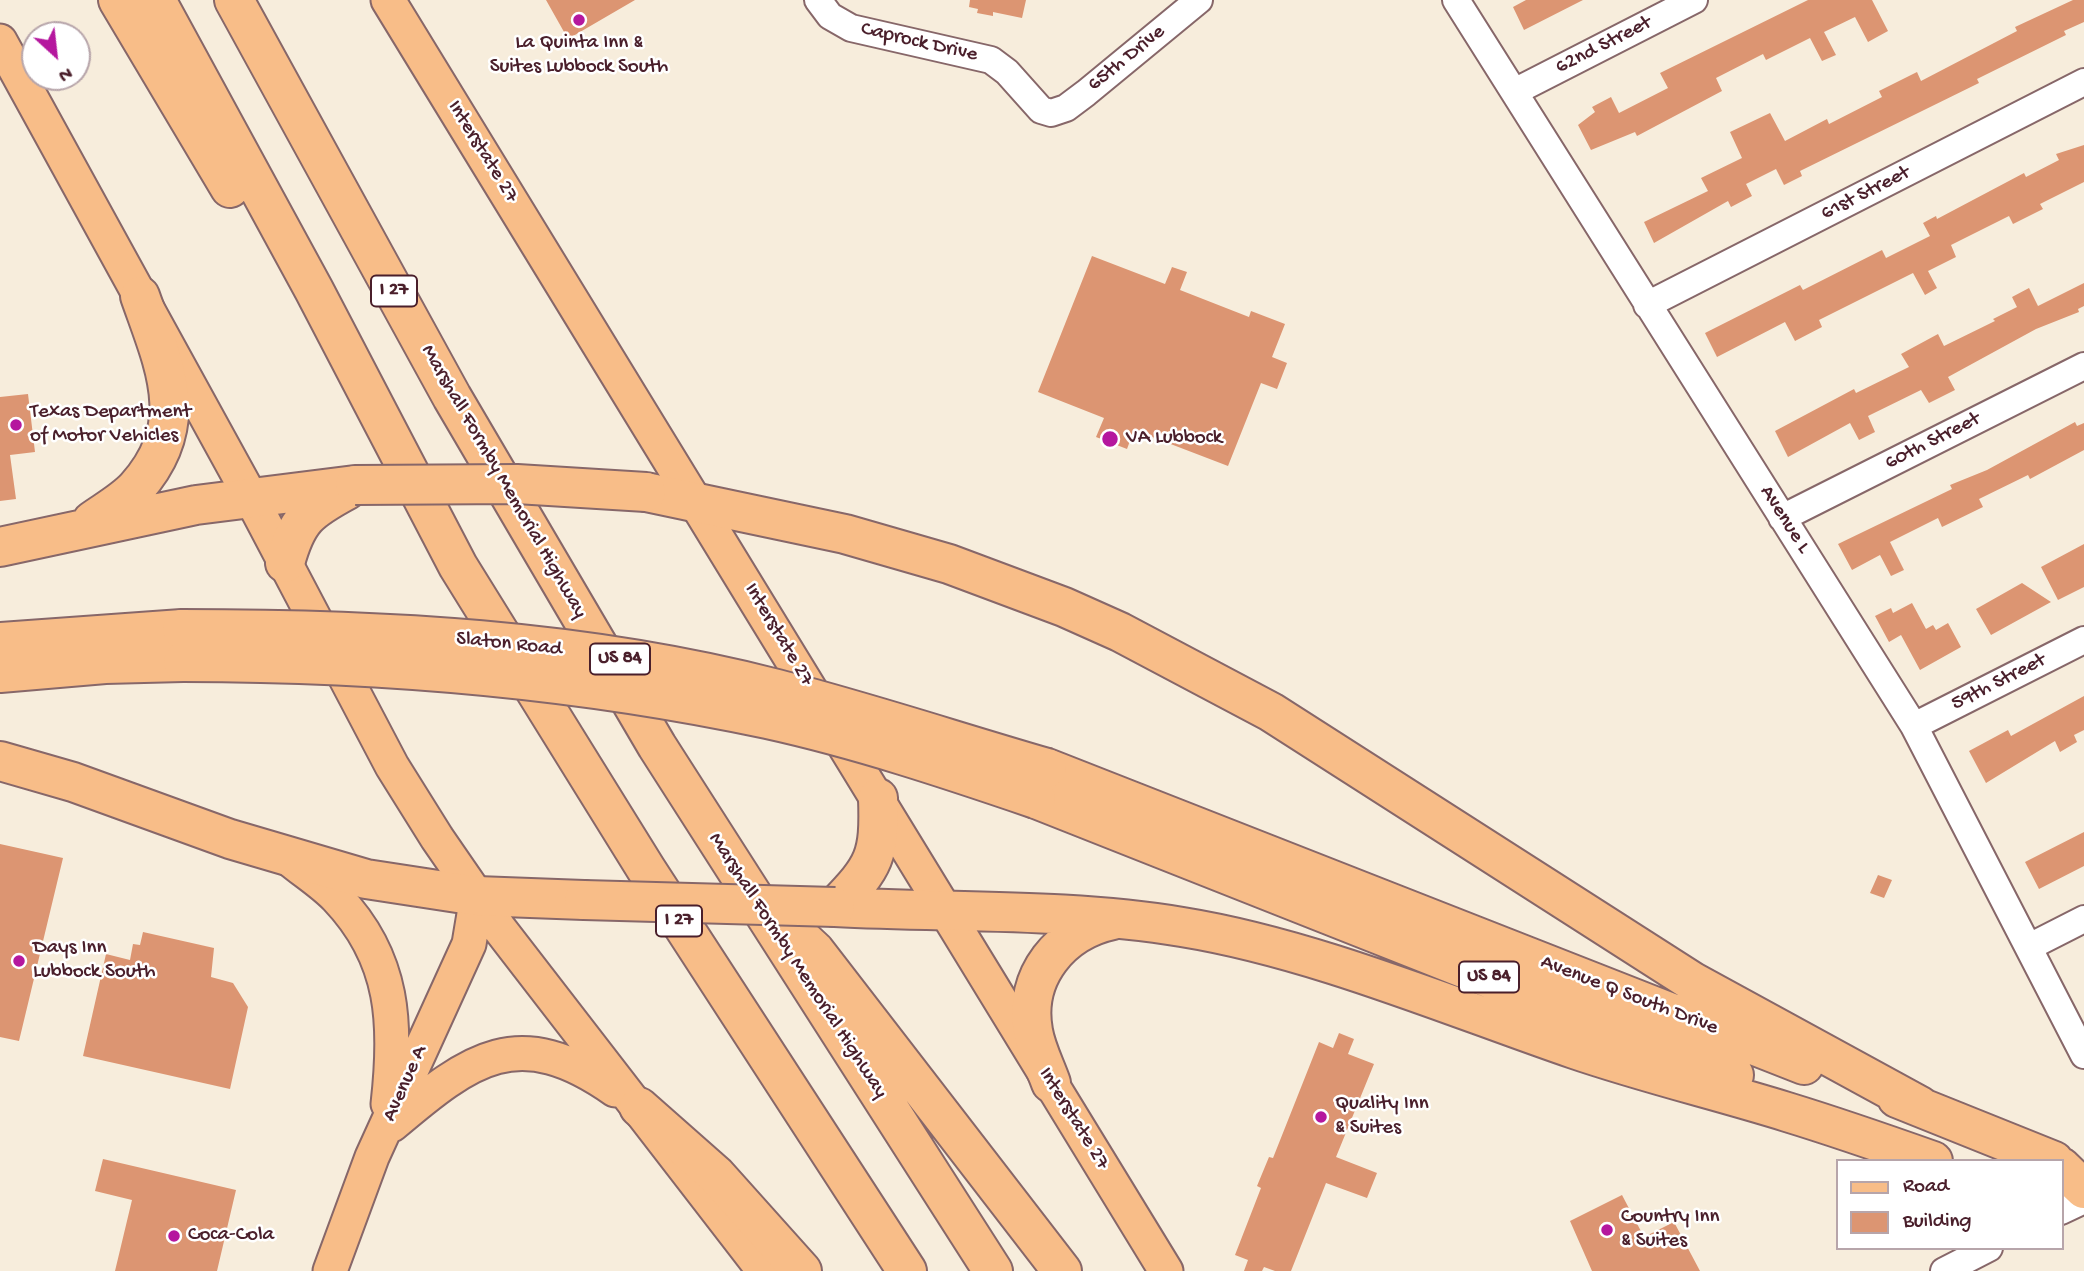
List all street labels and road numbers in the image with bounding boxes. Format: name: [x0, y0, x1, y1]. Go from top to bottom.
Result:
street label: 62nd Street: [1552, 11, 1656, 81]
street label: Caprock Drive: [858, 17, 980, 69]
street label: 65th Drive: [1083, 20, 1171, 98]
street label: Interstate 27: [441, 96, 523, 208]
street label: 61st Street: [1817, 161, 1915, 227]
road number: I 27: [371, 276, 417, 306]
street label: Marshall Formby Memorial Highway: [414, 341, 592, 623]
street label: 60th Street: [1881, 407, 1985, 477]
street label: Avenue L: [1753, 481, 1815, 559]
street label: Interstate 27: [737, 579, 819, 691]
street label: Slaton Road: [455, 627, 563, 663]
road number: US 84: [590, 644, 650, 674]
street label: 59th Street: [1948, 649, 2050, 717]
street label: Marshall Formby Memorial Highway: [702, 829, 892, 1103]
road number: I 27: [656, 906, 702, 937]
street label: Avenue Q South Drive: [1537, 950, 1721, 1042]
road number: US 84: [1459, 962, 1519, 993]
street label: Avenue A: [378, 1042, 434, 1126]
street label: Interstate 27: [1032, 1063, 1114, 1175]

